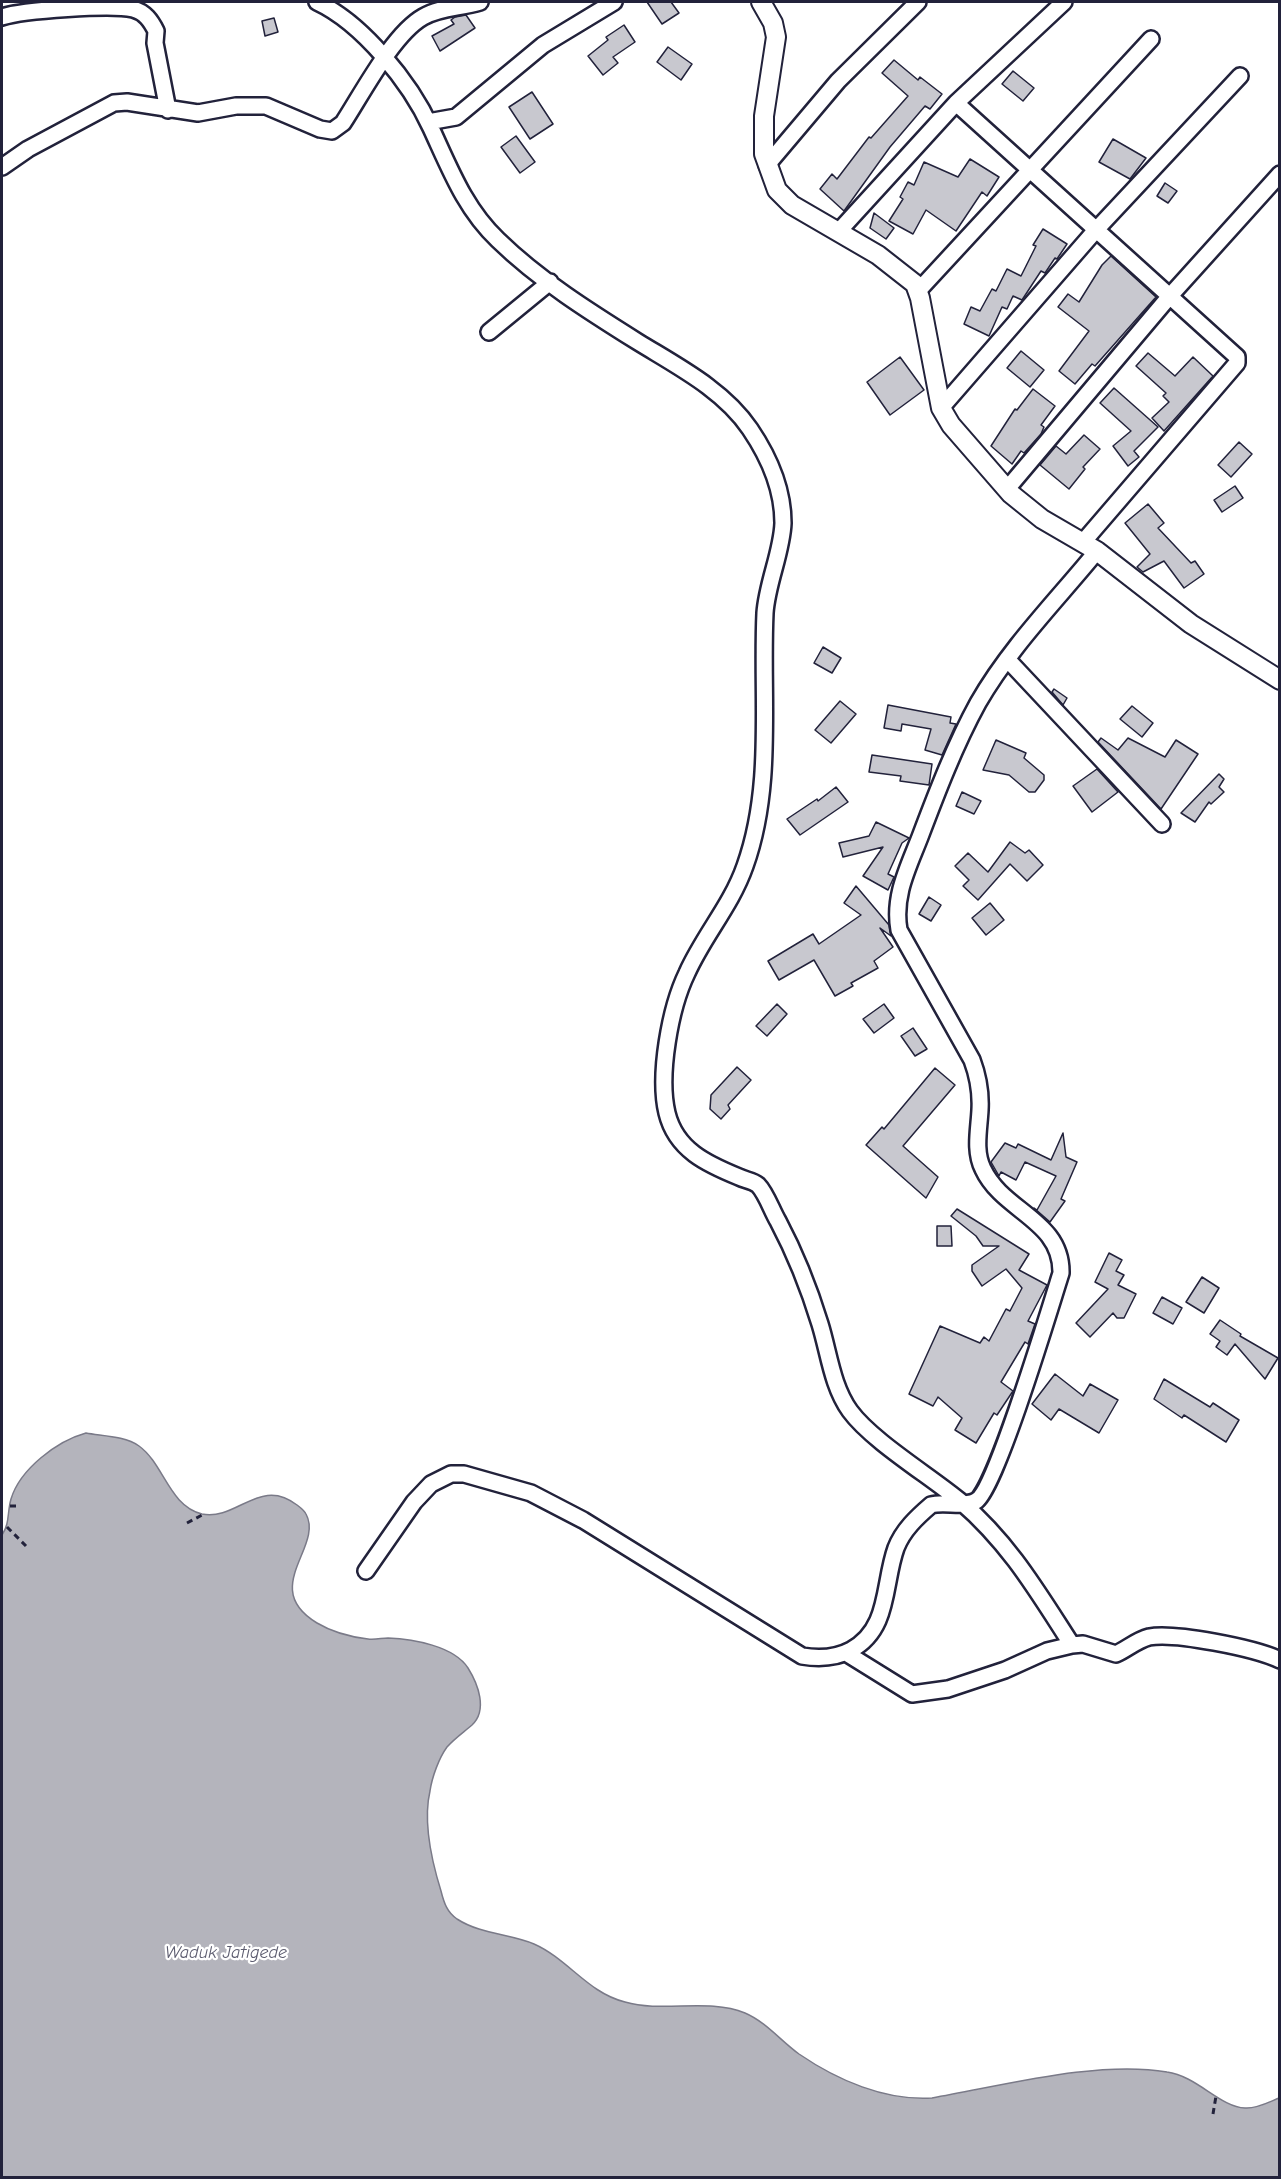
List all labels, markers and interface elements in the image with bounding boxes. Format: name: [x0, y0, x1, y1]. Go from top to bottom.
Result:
water label: Waduk Jatigede: [165, 1942, 287, 1964]

